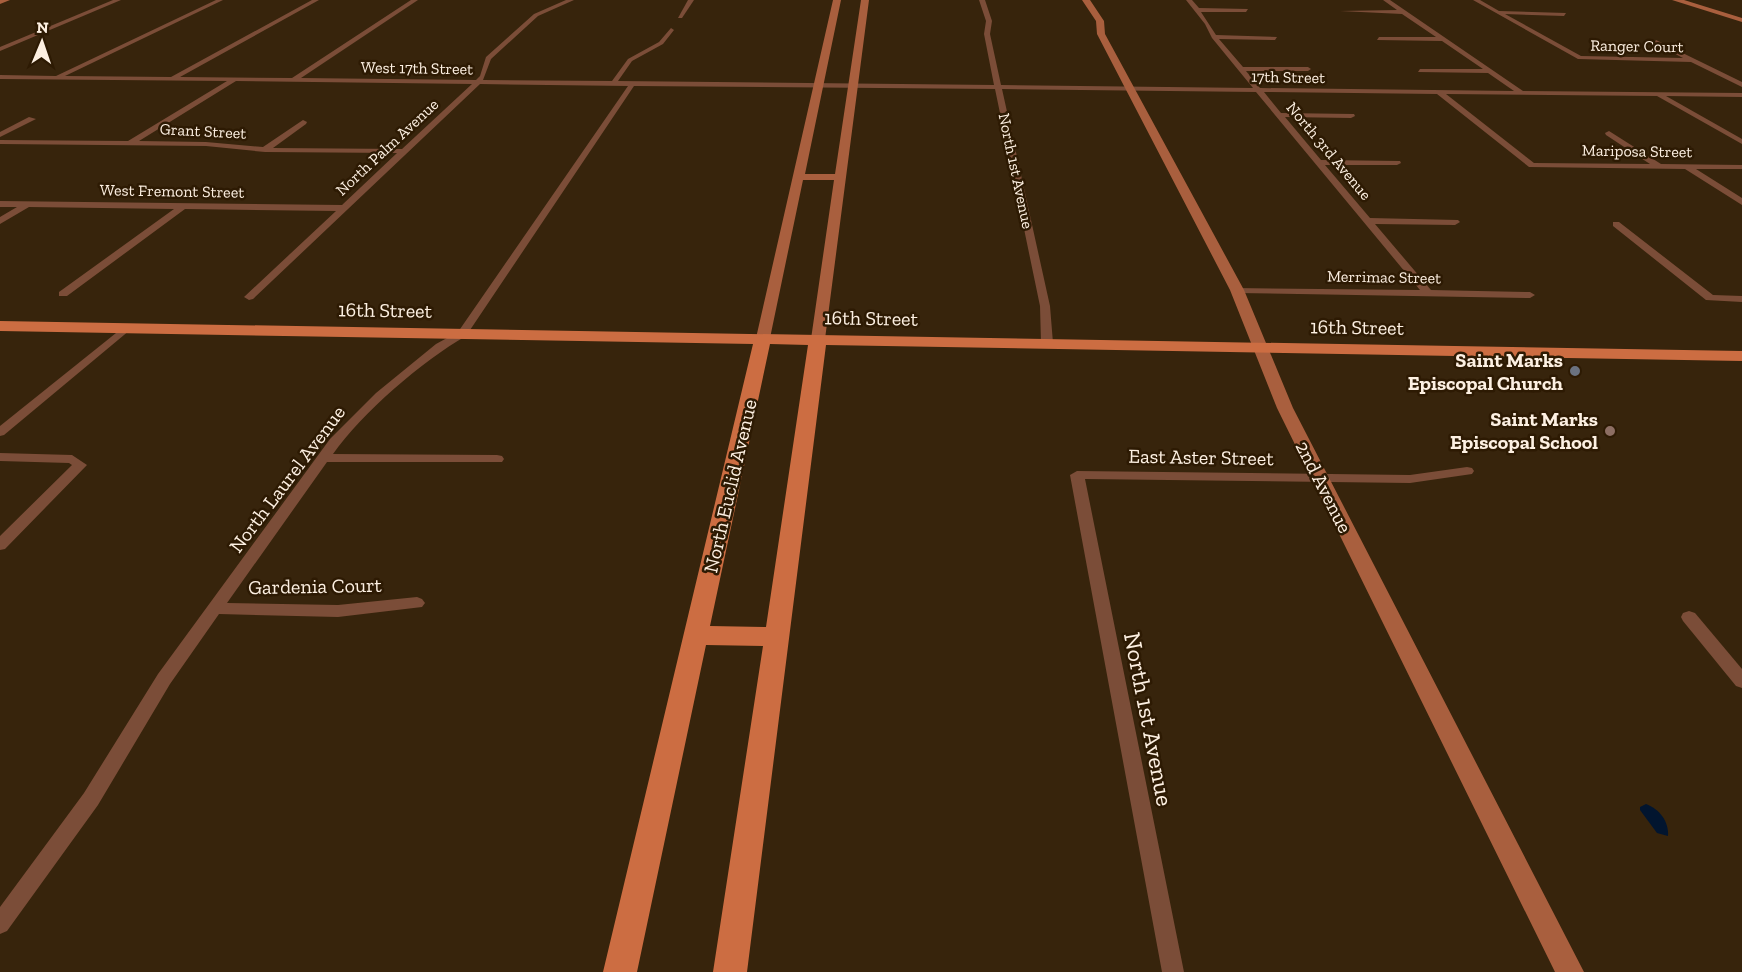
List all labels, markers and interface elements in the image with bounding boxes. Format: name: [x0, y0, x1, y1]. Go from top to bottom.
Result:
north arrow: [12, 12, 72, 72]
text: N: [36, 18, 49, 37]
street label: Ranger Court: [1590, 36, 1684, 56]
street label: West 17th Street: [361, 58, 473, 78]
street label: 17th Street: [1251, 67, 1325, 87]
street label: North Palm Avenue: [332, 95, 442, 199]
street label: North 3rd Avenue: [1283, 98, 1375, 204]
street label: North 1st Avenue: [994, 111, 1038, 231]
street label: Grant Street: [159, 119, 247, 143]
street label: Mariposa Street: [1582, 141, 1692, 161]
street label: West Fremont Street: [100, 180, 244, 202]
street label: Merrimac Street: [1327, 267, 1441, 287]
street label: 16th Street: [338, 297, 433, 323]
street label: 16th Street: [824, 305, 919, 331]
street label: 16th Street: [1310, 314, 1405, 340]
place label: Saint Marks Episcopal Church: [1408, 348, 1563, 395]
marker: Saint Marks Episcopal Church: [1568, 364, 1582, 378]
street label: North Euclid Avenue: [698, 397, 762, 575]
street label: North Laurel Avenue: [224, 401, 350, 557]
place label: Saint Marks Episcopal School: [1450, 407, 1598, 454]
marker: Saint Marks Episcopal School: [1603, 424, 1617, 438]
street label: 2nd Avenue: [1291, 437, 1357, 537]
street label: East Aster Street: [1128, 444, 1274, 470]
street label: Gardenia Court: [248, 573, 383, 599]
street label: North 1st Avenue: [1118, 630, 1180, 808]

